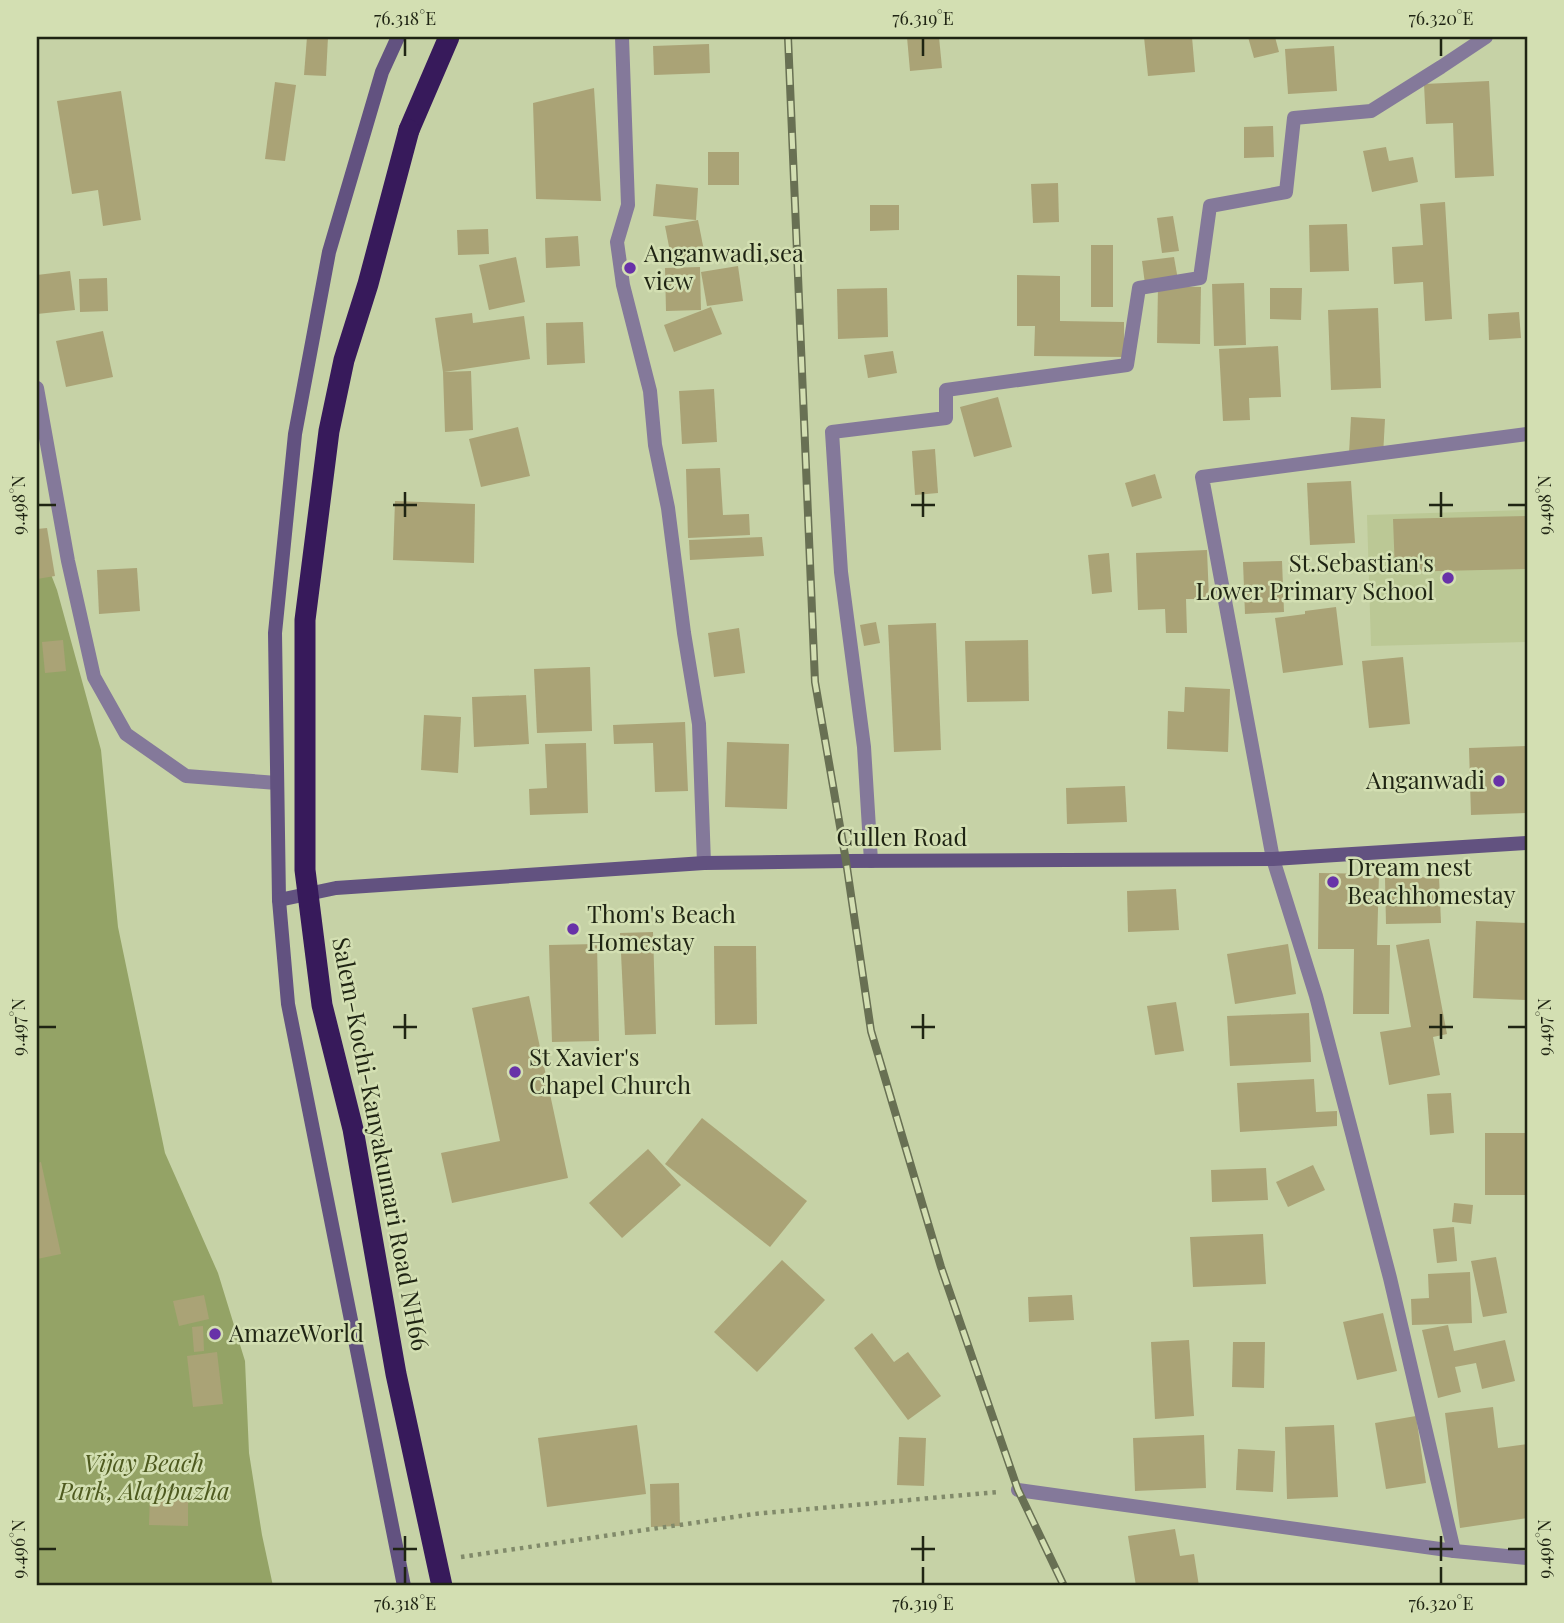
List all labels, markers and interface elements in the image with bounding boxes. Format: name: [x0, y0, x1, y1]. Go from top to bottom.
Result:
text: 76.318°E: [374, 6, 436, 30]
text: 76.319°E: [892, 6, 954, 30]
text: 76.320°E: [1408, 6, 1474, 30]
place label: Anganwadi,sea view: [643, 236, 804, 296]
marker: Anganwadi,sea view: [622, 260, 638, 276]
text: 9.498°N: [6, 475, 30, 535]
text: 9.498°N: [1532, 475, 1556, 535]
place label: St.Sebastian's Lower Primary School: [1196, 546, 1434, 606]
marker: St.Sebastian's Lower Primary School: [1440, 570, 1456, 586]
place label: Anganwadi: [1365, 763, 1485, 795]
marker: Anganwadi: [1491, 773, 1507, 789]
street label: Cullen Road: [837, 820, 968, 852]
place label: Dream nest Beachhomestay: [1347, 850, 1516, 910]
marker: Dream nest Beachhomestay: [1325, 874, 1341, 890]
place label: Thom's Beach Homestay: [587, 897, 736, 957]
marker: Thom's Beach Homestay: [565, 921, 581, 937]
street label: Salem-Kochi-Kanyakumari Road NH66: [326, 934, 438, 1353]
text: 9.497°N: [6, 998, 30, 1056]
text: 9.497°N: [1532, 998, 1556, 1056]
place label: St Xavier's Chapel Church: [529, 1040, 691, 1100]
marker: St Xavier's Chapel Church: [507, 1064, 523, 1080]
place label: AmazeWorld: [228, 1316, 364, 1348]
marker: AmazeWorld: [207, 1326, 223, 1342]
park label: Vijay Beach Park, Alappuzha: [57, 1446, 230, 1506]
text: 9.496°N: [6, 1519, 30, 1579]
text: 9.496°N: [1532, 1519, 1556, 1579]
text: 76.318°E: [374, 1591, 436, 1615]
text: 76.319°E: [892, 1591, 954, 1615]
text: 76.320°E: [1408, 1591, 1474, 1615]

